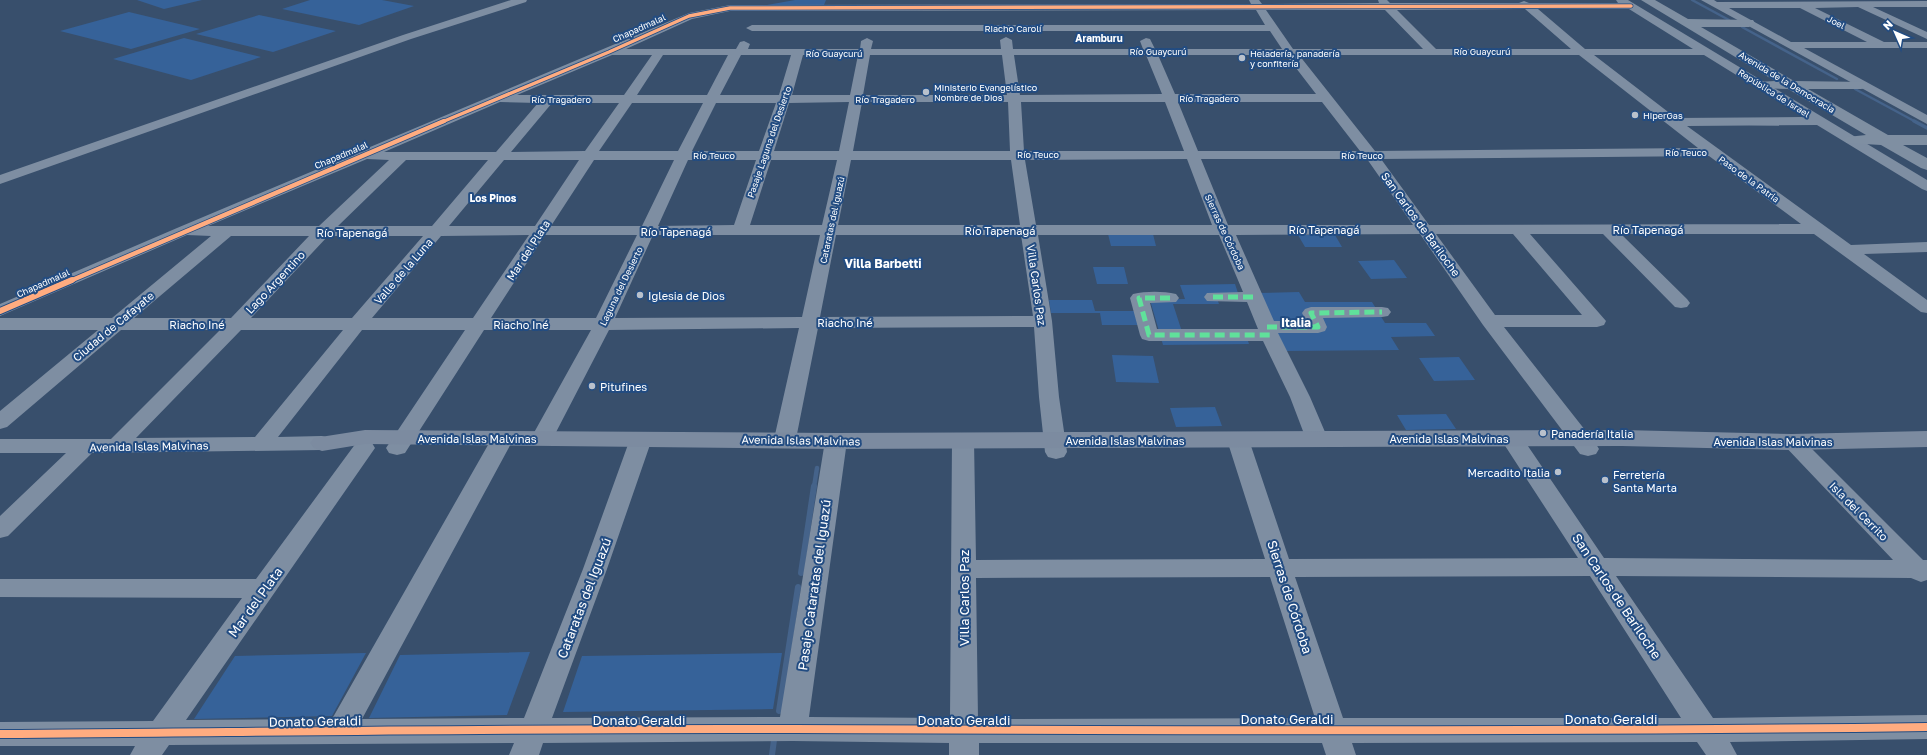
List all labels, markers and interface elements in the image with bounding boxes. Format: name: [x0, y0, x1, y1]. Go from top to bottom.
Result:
street label: Chapadmalal: [611, 11, 667, 45]
north arrow: [1875, 12, 1915, 52]
street label: Joel: [1825, 13, 1847, 31]
text: N: [1880, 17, 1895, 32]
street label: Riacho Carolí: [984, 23, 1042, 34]
district label: Aramburu: [1075, 32, 1123, 44]
street label: Río Guaycurú: [1129, 46, 1187, 57]
street label: Río Guaycurú: [1453, 46, 1511, 57]
street label: Río Guaycurú: [805, 48, 863, 59]
place label: Heladería, panadería y confitería: [1250, 48, 1340, 69]
street label: Avenida de la Democracia: [1737, 49, 1837, 115]
marker: Heladería, panadería y confitería: [1237, 53, 1247, 63]
street label: República de Israel: [1736, 66, 1812, 120]
place label: Ministerio Evangelístico Nombre de Dios: [934, 82, 1037, 103]
street label: Pasaje Laguna del Desierto: [745, 85, 793, 199]
marker: Ministerio Evangelístico Nombre de Dios: [921, 87, 931, 97]
street label: Río Tragadero: [1179, 93, 1239, 104]
street label: Río Tragadero: [531, 94, 591, 105]
street label: Río Tragadero: [855, 94, 915, 105]
marker: HiperGas: [1630, 110, 1640, 120]
place label: HiperGas: [1643, 110, 1683, 121]
street label: Chapadmalal: [313, 139, 369, 171]
street label: Río Teuco: [1665, 147, 1707, 158]
street label: Río Teuco: [1017, 149, 1059, 160]
street label: Río Teuco: [693, 150, 735, 161]
street label: Río Teuco: [1341, 150, 1383, 161]
street label: Paso de la Patria: [1717, 153, 1781, 205]
street label: San Carlos de Bariloche: [1379, 170, 1463, 278]
street label: Cataratas del Iguazú: [817, 175, 847, 265]
district label: Los Pinos: [470, 192, 517, 204]
street label: Sierras de Córdoba: [1203, 193, 1247, 271]
street label: Mar del Plata: [504, 217, 552, 283]
street label: Río Tapenagá: [1289, 223, 1359, 236]
street label: Río Tapenagá: [1613, 223, 1683, 236]
street label: Río Tapenagá: [965, 224, 1035, 237]
street label: Río Tapenagá: [641, 225, 711, 238]
street label: Río Tapenagá: [317, 226, 387, 239]
street label: Valle de la Luna: [371, 235, 435, 307]
street label: Villa Carlos Paz: [1025, 244, 1049, 327]
street label: Laguna del Desierto: [597, 245, 645, 327]
street label: Lago Argentino: [243, 248, 308, 316]
district label: Villa Barbetti: [844, 256, 922, 271]
street label: Chapadmalal: [15, 266, 71, 300]
street label: Ciudad de Cafayate: [70, 288, 156, 364]
place label: Iglesia de Dios: [648, 289, 725, 302]
marker: Iglesia de Dios: [635, 290, 645, 300]
district label: Italia: [1281, 315, 1311, 330]
street label: Riacho Iné: [817, 316, 873, 329]
street label: Riacho Iné: [169, 318, 225, 331]
street label: Riacho Iné: [493, 318, 549, 331]
place label: Pitufines: [600, 380, 647, 393]
marker: Pitufines: [587, 381, 597, 391]
place label: Panadería Italia: [1551, 427, 1633, 440]
marker: Panadería Italia: [1538, 428, 1548, 438]
street label: Avenida Islas Malvinas: [418, 432, 537, 445]
street label: Avenida Islas Malvinas: [741, 432, 861, 448]
street label: Avenida Islas Malvinas: [1390, 432, 1509, 445]
street label: Avenida Islas Malvinas: [1066, 434, 1185, 447]
street label: Avenida Islas Malvinas: [1714, 435, 1833, 448]
street label: Avenida Islas Malvinas: [89, 438, 209, 454]
place label: Mercadito Italia: [1468, 466, 1550, 479]
marker: Mercadito Italia: [1553, 467, 1563, 477]
place label: Ferretería Santa Marta: [1613, 468, 1677, 494]
marker: Ferretería Santa Marta: [1600, 475, 1610, 485]
street label: Isla del Cerrito: [1827, 479, 1891, 543]
street label: Pasaje Cataratas del Iguazú: [794, 499, 834, 671]
street label: San Carlos de Bariloche: [1569, 530, 1665, 662]
street label: Cataratas del Iguazú: [554, 535, 614, 661]
street label: Sierras de Córdoba: [1264, 538, 1316, 656]
street label: Villa Carlos Paz: [956, 549, 972, 646]
street label: Mar del Plata: [224, 564, 286, 640]
street label: Donato Geraldi: [1241, 711, 1333, 727]
street label: Donato Geraldi: [1565, 711, 1657, 727]
street label: Donato Geraldi: [268, 712, 362, 730]
street label: Donato Geraldi: [593, 712, 685, 728]
street label: Donato Geraldi: [918, 712, 1010, 728]

